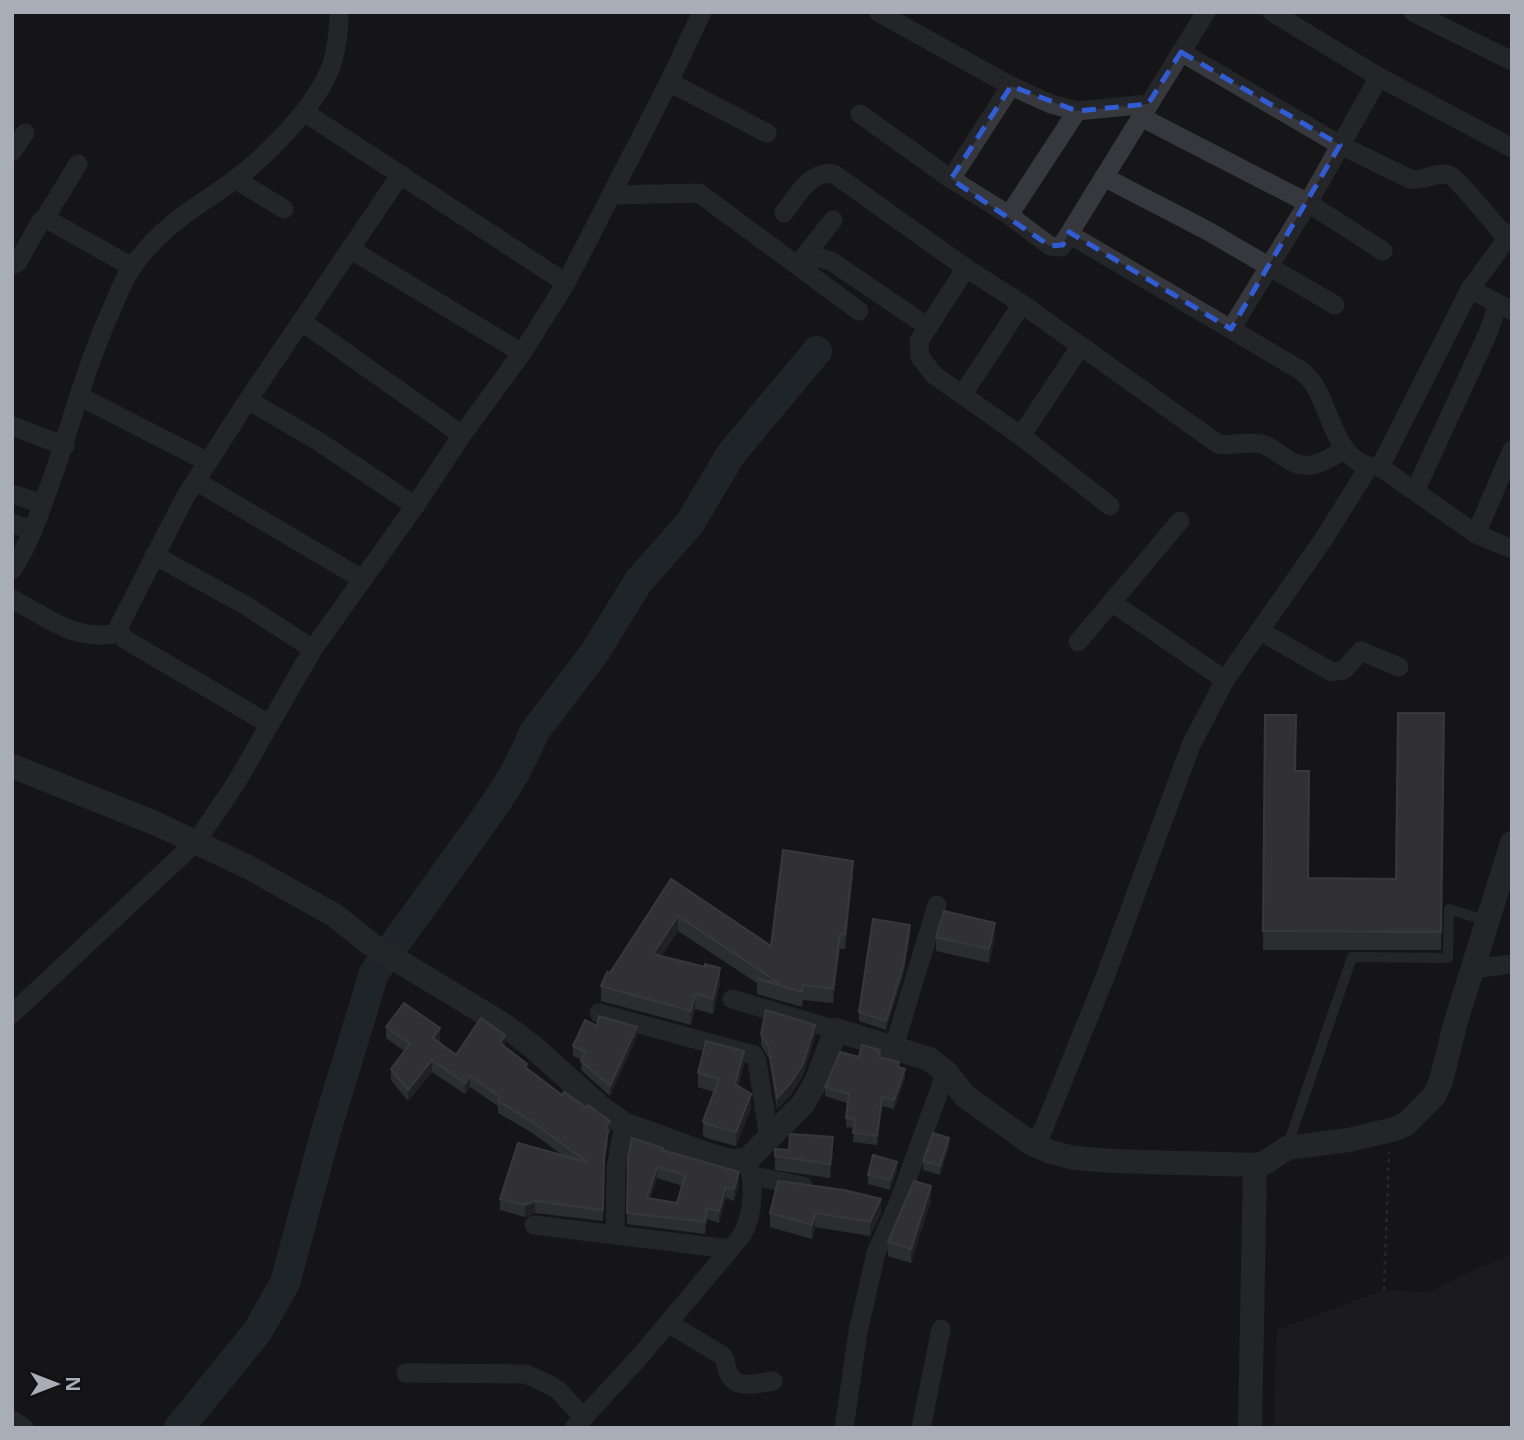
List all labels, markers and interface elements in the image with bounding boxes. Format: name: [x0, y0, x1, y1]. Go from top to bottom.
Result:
north arrow: [21, 1349, 91, 1419]
text: N: [60, 1376, 86, 1392]

